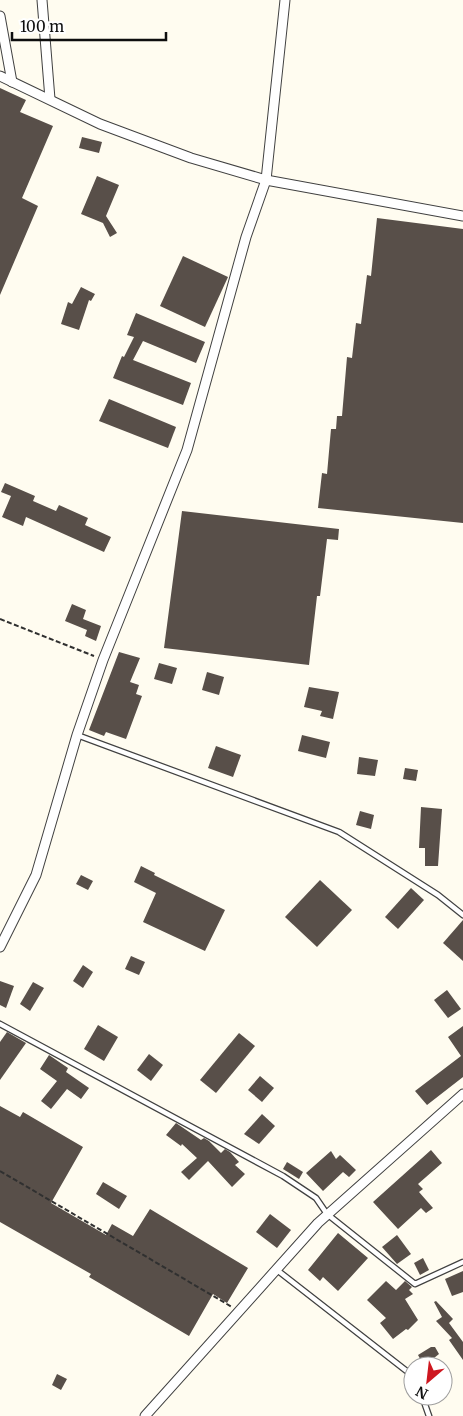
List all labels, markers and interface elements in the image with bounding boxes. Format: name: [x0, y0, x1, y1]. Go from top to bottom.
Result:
scale bar: [12, 10, 166, 42]
text: 100 m: [20, 17, 64, 36]
north arrow: [403, 1356, 453, 1406]
text: N: [413, 1382, 431, 1403]

